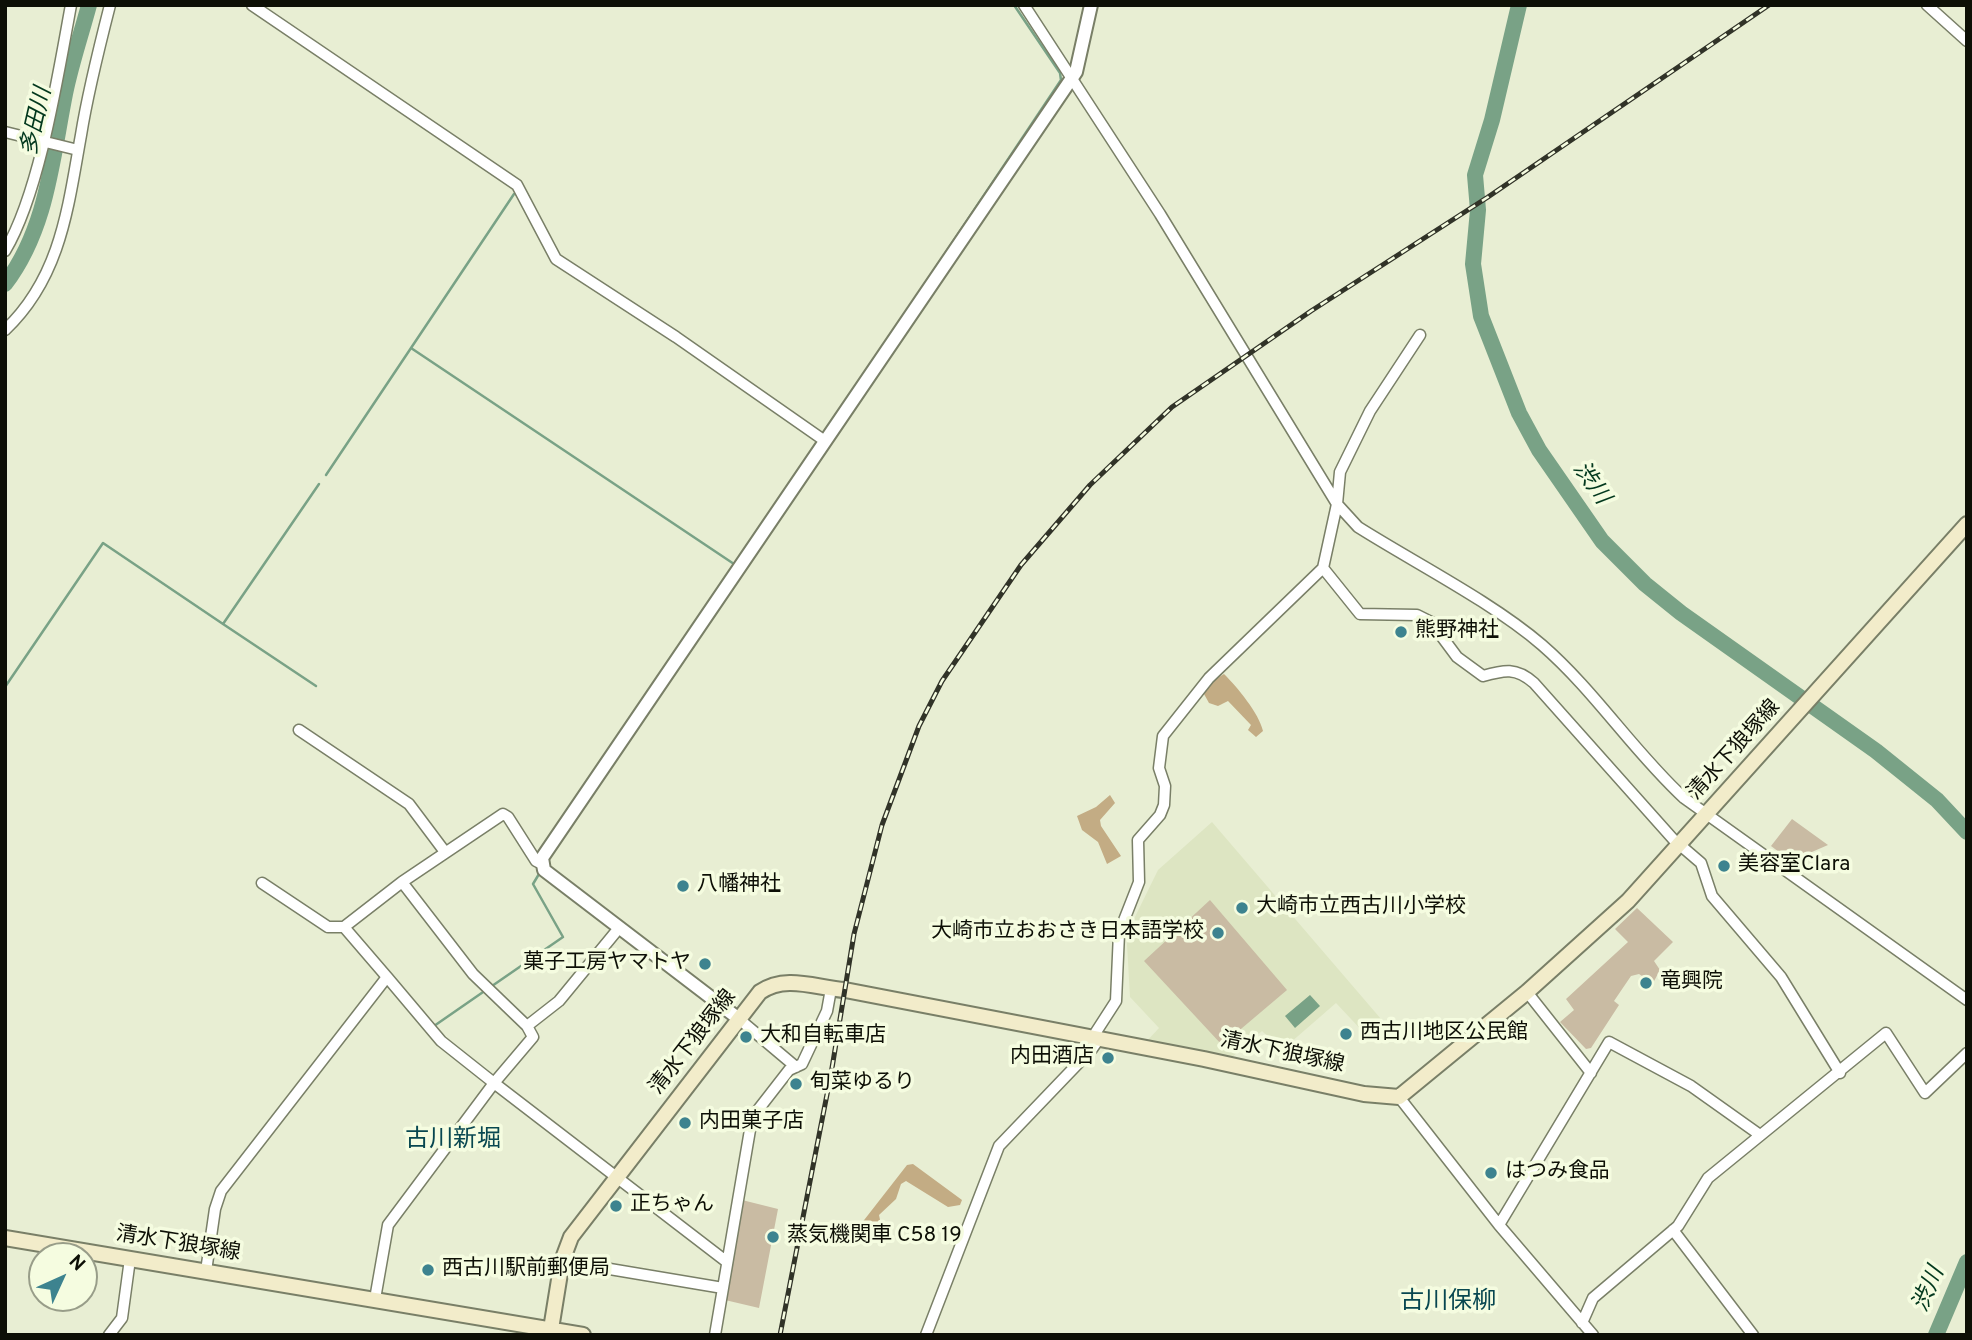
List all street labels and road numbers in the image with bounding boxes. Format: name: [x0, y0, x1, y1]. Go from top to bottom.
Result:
street label: 清水下狼塚線: [1683, 696, 1787, 806]
street label: 清水下狼塚線: [645, 986, 743, 1100]
street label: 清水下狼塚線: [1218, 1029, 1346, 1079]
street label: 清水下狼塚線: [114, 1223, 242, 1267]

